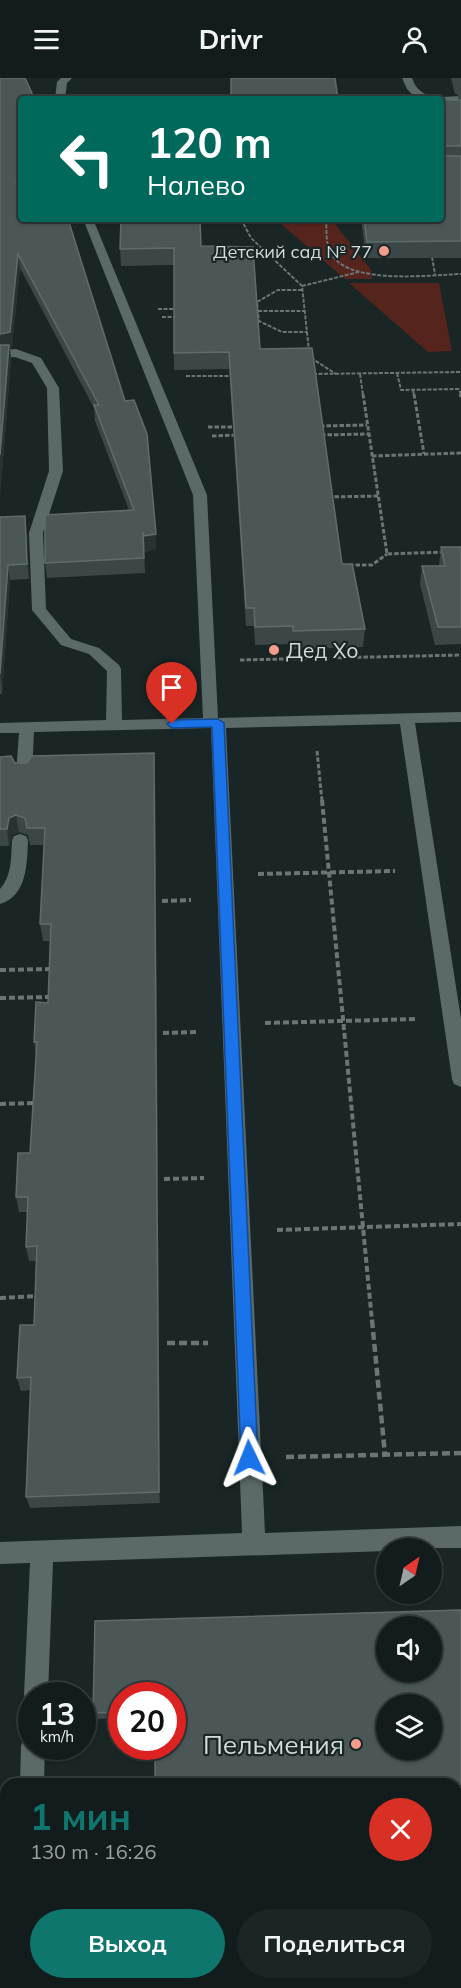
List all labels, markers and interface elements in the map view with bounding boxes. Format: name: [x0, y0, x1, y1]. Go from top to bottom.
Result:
text: Drivr: [199, 22, 262, 56]
icon: menu: [30, 23, 63, 56]
icon: person: [398, 23, 431, 56]
text: 120 m: [147, 116, 272, 169]
icon: left: [48, 120, 126, 198]
text: Налево: [147, 168, 246, 202]
place label: Детский сад № 77: [213, 240, 372, 263]
marker: Детский сад № 77: [377, 244, 391, 258]
place label: Дед Хо: [286, 637, 358, 663]
marker: Дед Хо: [267, 643, 281, 657]
pin: [146, 662, 197, 724]
icon: arrive: [155, 671, 188, 704]
position arrow: [217, 1426, 281, 1490]
north arrow: [376, 1538, 442, 1604]
map controls: [376, 1538, 442, 1760]
button: sound: [376, 1616, 442, 1682]
speed limit sign: 20: [108, 1682, 186, 1760]
button: layers: [376, 1694, 442, 1760]
text: 13: [39, 1695, 75, 1733]
text: km/h: [40, 1727, 74, 1746]
place label: Пельмения: [203, 1728, 344, 1761]
marker: Пельмения: [349, 1737, 363, 1751]
text: 1 мин: [30, 1794, 131, 1839]
button: close: [369, 1798, 432, 1861]
text: 130 m · 16:26: [30, 1839, 156, 1864]
button: Выход: [30, 1909, 225, 1978]
button: Поделиться: [237, 1909, 432, 1978]

